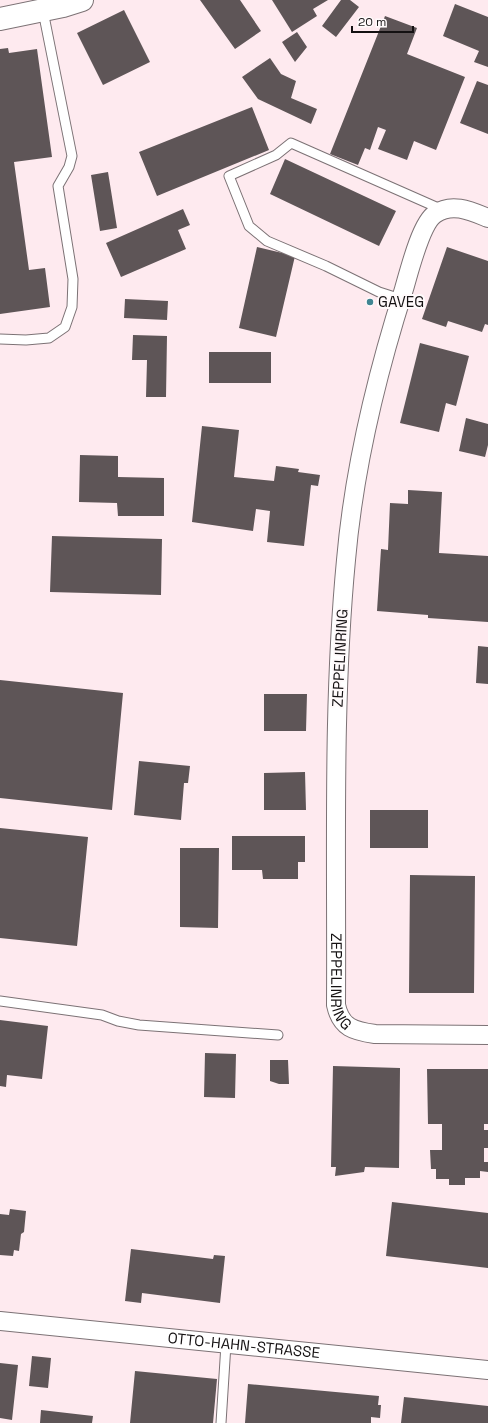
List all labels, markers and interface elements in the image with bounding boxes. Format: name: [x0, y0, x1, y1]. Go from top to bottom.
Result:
scale bar: [352, 8, 413, 34]
text: 20 m: [358, 14, 386, 30]
place label: GAVEG: [378, 292, 424, 311]
marker: GAVEG: [365, 297, 375, 307]
street label: ZEPPELINRING: [327, 608, 352, 708]
street label: ZEPPELINRING: [327, 933, 356, 1034]
street label: OTTO-HAHN-STRASSE: [167, 1328, 321, 1362]

